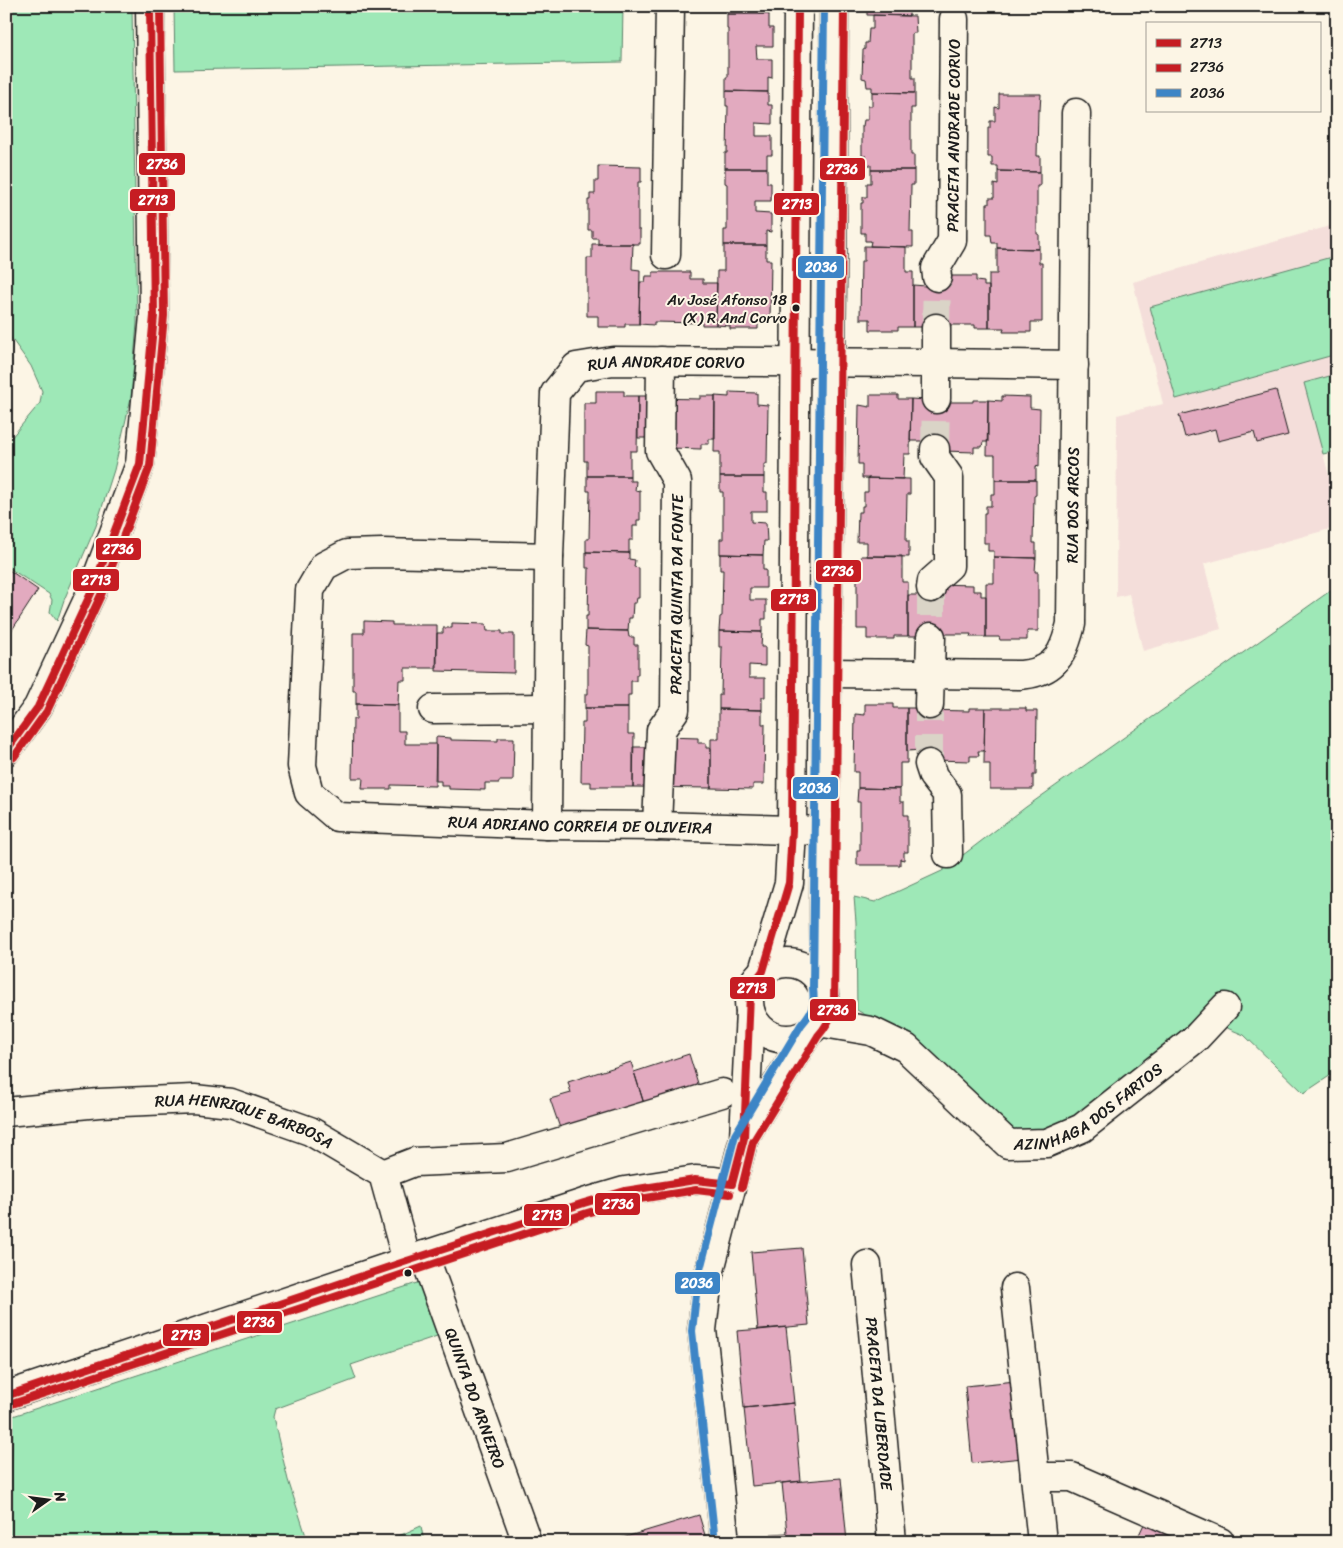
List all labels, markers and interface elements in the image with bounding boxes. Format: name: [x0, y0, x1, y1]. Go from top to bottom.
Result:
legend: [1146, 22, 1320, 112]
text: 2713: [1190, 30, 1222, 56]
street label: PRACETA ANDRADE CORVO: [938, 39, 969, 232]
text: 2736: [1190, 54, 1224, 80]
text: 2036: [1190, 80, 1225, 106]
line badge: 2736: [138, 152, 186, 176]
text: 2736: [145, 152, 178, 177]
line badge: 2736: [819, 157, 866, 181]
text: 2736: [825, 157, 858, 182]
line badge: 2713: [129, 188, 176, 212]
text: 2713: [137, 188, 168, 213]
line badge: 2713: [773, 192, 820, 216]
text: 2713: [781, 192, 812, 217]
line badge: 2036: [797, 255, 845, 279]
text: 2036: [804, 255, 837, 280]
place label: Av José Afonso 18 (X) R And Corvo: [666, 287, 787, 331]
marker: Av José Afonso 18 (X) R And Corvo: [791, 303, 801, 313]
street label: RUA ANDRADE CORVO: [585, 347, 745, 380]
street label: RUA DOS ARCOS: [1058, 447, 1088, 563]
street label: PRACETA QUINTA DA FONTE: [661, 493, 692, 695]
line badge: 2736: [95, 537, 142, 561]
text: 2736: [101, 537, 134, 562]
line badge: 2736: [815, 559, 862, 583]
text: 2736: [821, 559, 854, 584]
line badge: 2713: [72, 568, 120, 592]
text: 2713: [80, 568, 111, 593]
text: 2713: [778, 587, 809, 612]
line badge: 2713: [770, 588, 817, 612]
line badge: 2036: [792, 776, 839, 800]
text: 2036: [798, 776, 831, 801]
street label: RUA ADRIANO CORREIA DE OLIVEIRA: [447, 807, 713, 843]
line badge: 2713: [729, 976, 776, 1000]
text: 2713: [736, 976, 767, 1001]
line badge: 2736: [809, 998, 857, 1022]
text: 2736: [816, 998, 849, 1023]
street label: AZINHAGA DOS FARTOS: [1012, 1055, 1170, 1159]
street label: RUA HENRIQUE BARBOSA: [154, 1085, 339, 1157]
line badge: 2736: [594, 1192, 641, 1216]
text: 2736: [601, 1192, 634, 1217]
line badge: 2713: [523, 1203, 570, 1227]
text: 2713: [531, 1203, 562, 1228]
unlabelled marker: [403, 1268, 413, 1278]
line badge: 2036: [674, 1271, 721, 1295]
text: 2036: [680, 1271, 713, 1296]
line badge: 2736: [236, 1310, 283, 1334]
text: 2736: [242, 1310, 275, 1335]
street label: PRACETA DA LIBERDADE: [857, 1316, 901, 1492]
line badge: 2713: [162, 1323, 210, 1347]
text: 2713: [170, 1323, 201, 1348]
street label: QUINTA DO ARNEIRO: [436, 1323, 514, 1473]
north arrow: [22, 1476, 72, 1526]
text: N: [47, 1488, 74, 1505]

